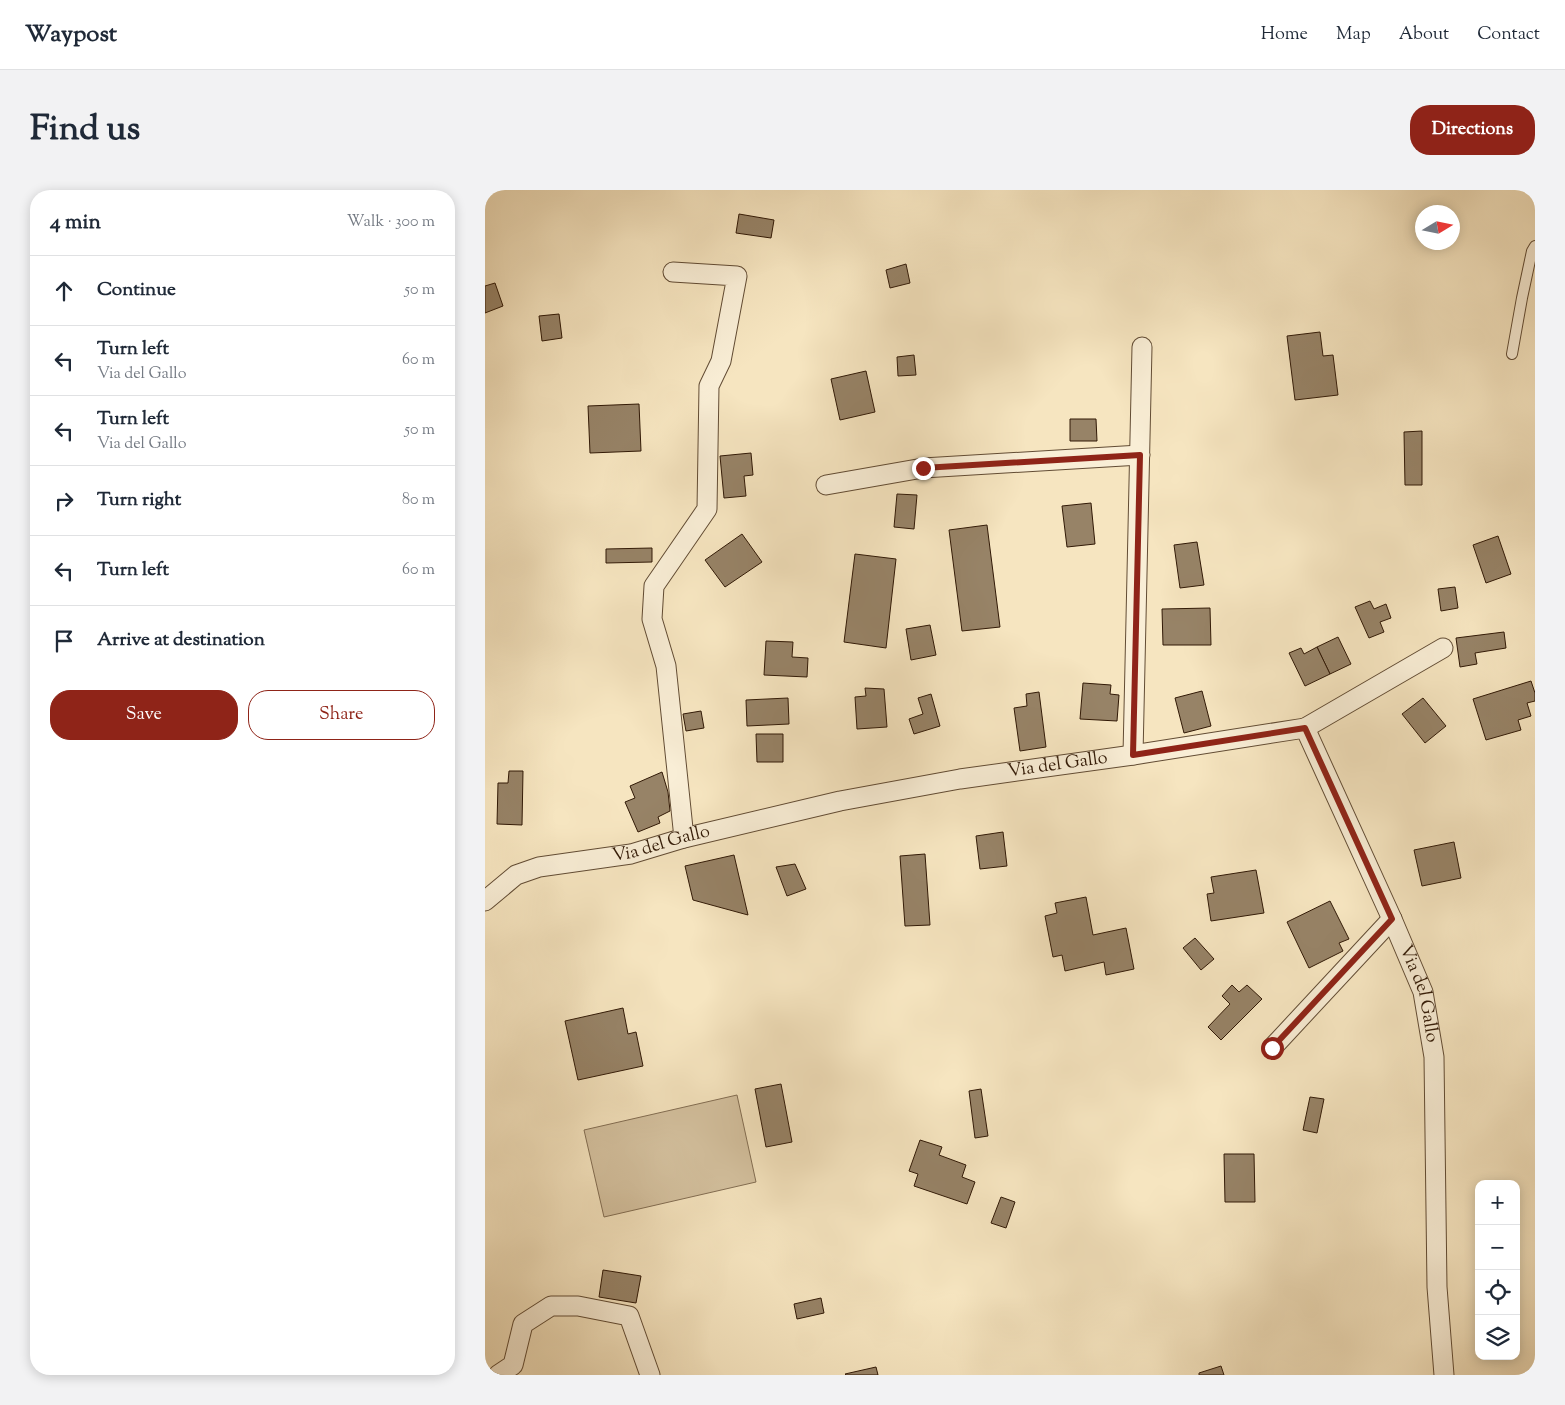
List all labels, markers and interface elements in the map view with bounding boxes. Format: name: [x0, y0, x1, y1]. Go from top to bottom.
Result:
text: Waypost: [25, 18, 117, 52]
text: Home: [1261, 22, 1308, 48]
text: Map: [1336, 22, 1371, 48]
text: About: [1399, 22, 1449, 48]
text: Contact: [1477, 22, 1540, 48]
text: Find us: [30, 105, 140, 156]
button: Directions: [1410, 105, 1535, 155]
north arrow: [1415, 205, 1460, 250]
text: 4 min: [50, 208, 101, 238]
text: Walk · 300 m: [347, 211, 435, 234]
icon: ahead: [50, 277, 78, 305]
text: Continue: [97, 277, 176, 304]
text: 50 m: [404, 279, 435, 302]
text: Turn left: [97, 336, 169, 363]
icon: left: [50, 347, 78, 375]
text: 60 m: [402, 349, 435, 372]
text: Via del Gallo: [97, 363, 186, 386]
text: Turn left: [97, 406, 169, 433]
icon: left: [50, 417, 78, 445]
text: 50 m: [404, 419, 435, 442]
text: Via del Gallo: [97, 433, 186, 456]
route end: [912, 457, 935, 480]
icon: right: [50, 487, 78, 515]
text: Turn right: [97, 487, 181, 514]
text: 80 m: [402, 489, 435, 512]
icon: left: [50, 557, 78, 585]
text: Turn left: [97, 557, 169, 584]
text: 60 m: [402, 559, 435, 582]
icon: arrive: [50, 627, 78, 655]
text: Arrive at destination: [97, 627, 265, 654]
button: Save: [50, 690, 238, 740]
button: Share: [248, 690, 435, 740]
street label: Via del Gallo: [1006, 746, 1109, 785]
street label: Via del Gallo: [610, 819, 713, 870]
street label: Via del Gallo: [1392, 941, 1444, 1045]
route start: [1261, 1037, 1284, 1060]
map controls: [1475, 1180, 1520, 1360]
button: +: [1475, 1180, 1520, 1225]
button: −: [1475, 1225, 1520, 1270]
button: locate: [1475, 1270, 1520, 1315]
button: layers: [1475, 1315, 1520, 1360]

